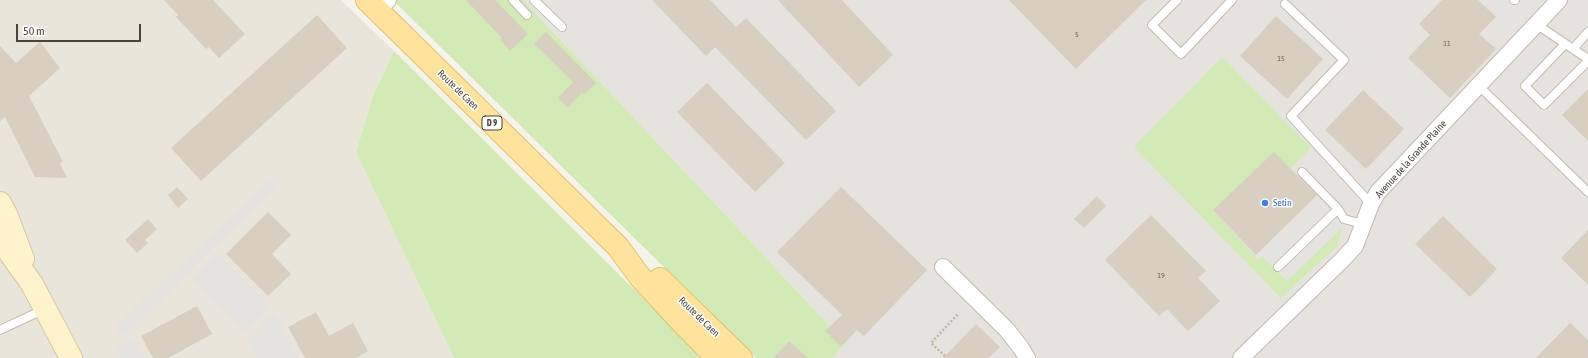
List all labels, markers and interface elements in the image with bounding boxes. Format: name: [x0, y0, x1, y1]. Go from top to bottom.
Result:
scale bar: [18, 16, 143, 42]
text: 50 m: [23, 24, 45, 38]
house number: 5: [1075, 29, 1079, 39]
house number: 11: [1443, 38, 1451, 48]
house number: 15: [1277, 53, 1285, 63]
street label: Route de Caen: [435, 67, 481, 113]
road number: D 9: [482, 116, 502, 130]
street label: Avenue de la Grande Plaine: [1373, 118, 1449, 200]
place label: Setin: [1273, 197, 1292, 209]
marker: Setin: [1260, 198, 1270, 208]
house number: 19: [1157, 270, 1165, 280]
street label: Route de Caen: [676, 294, 722, 340]

